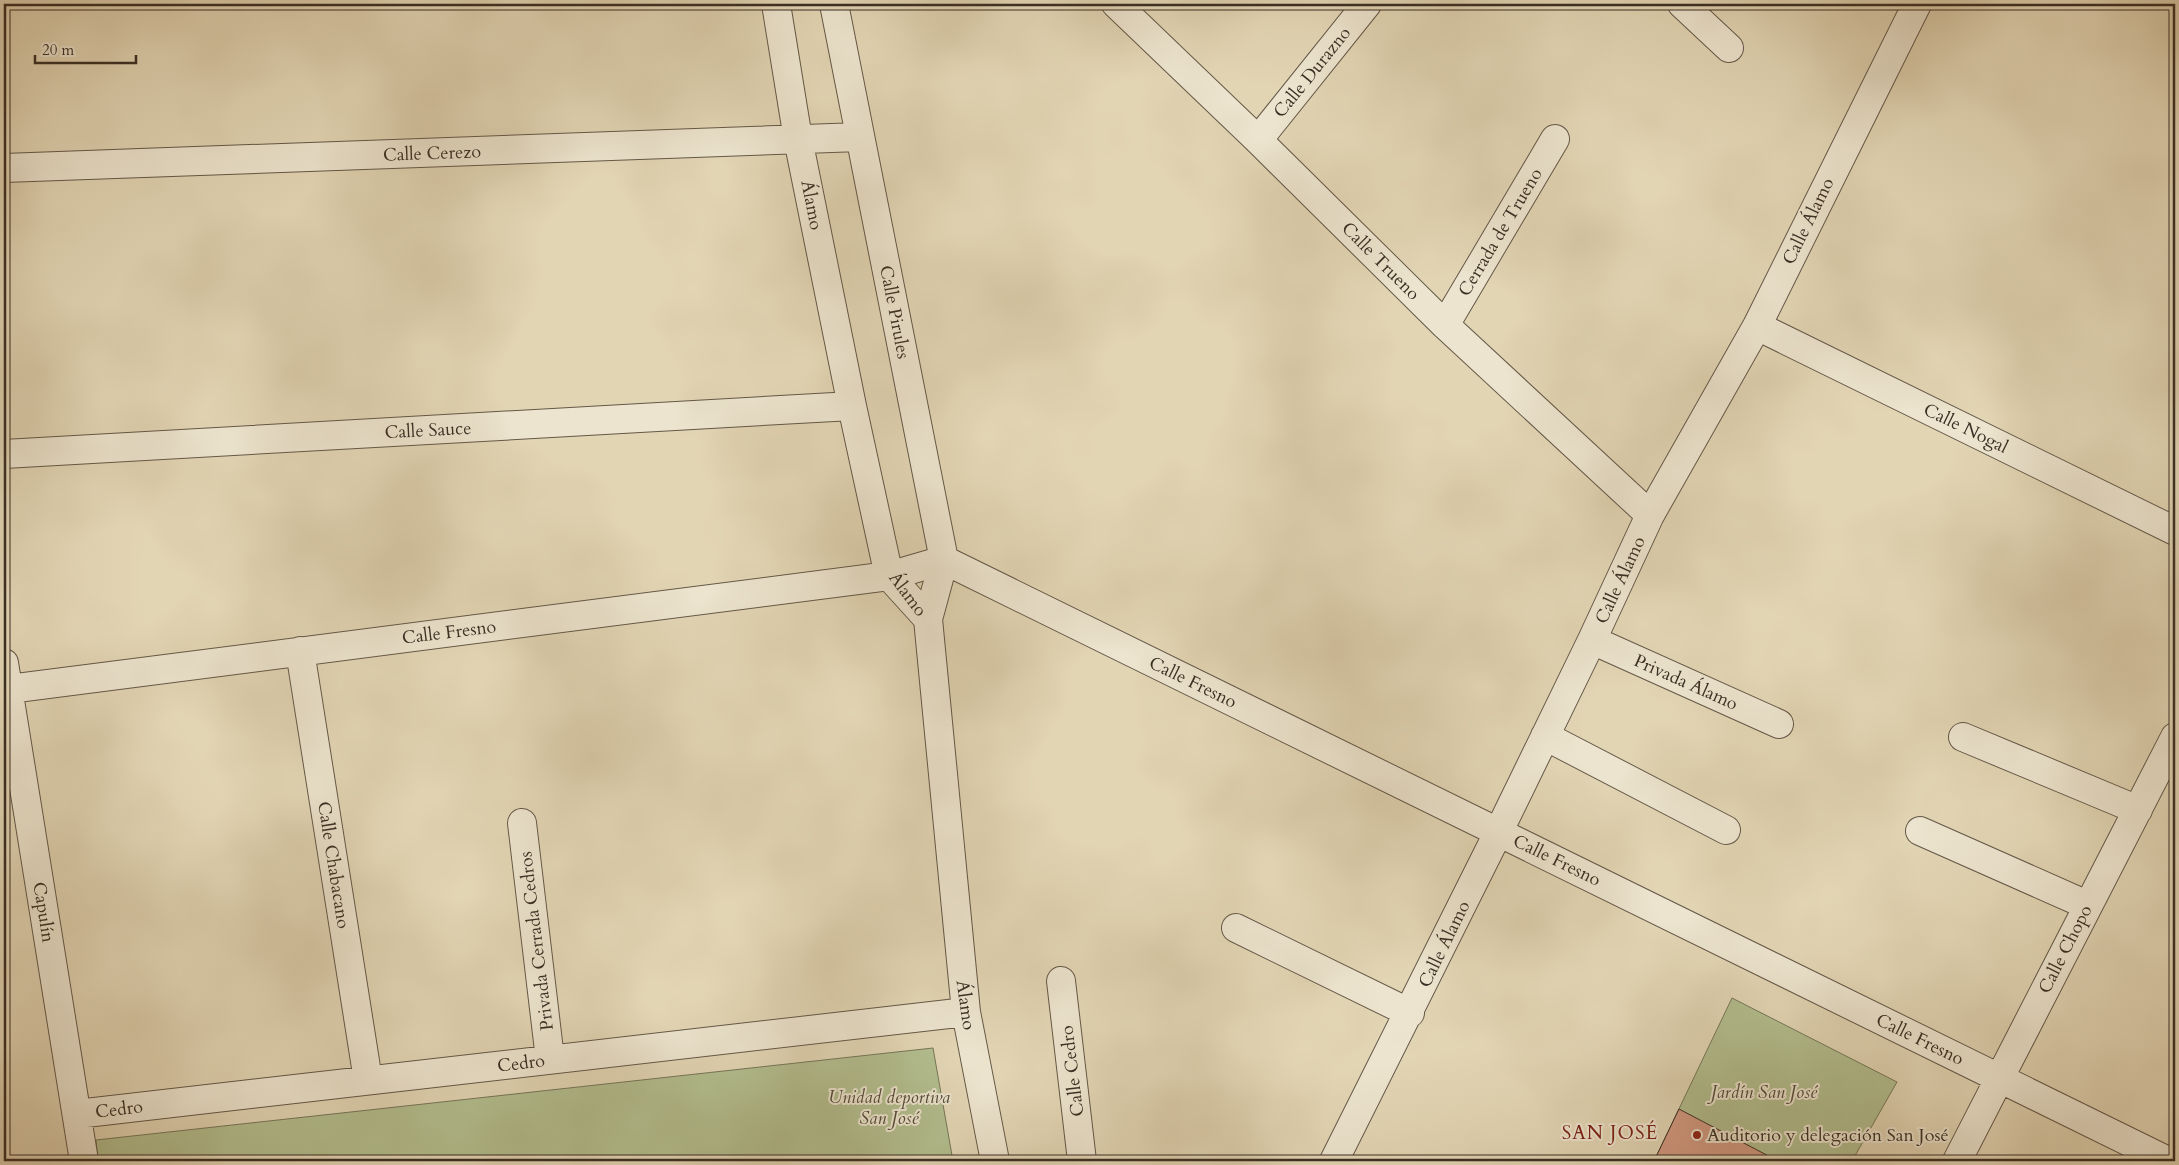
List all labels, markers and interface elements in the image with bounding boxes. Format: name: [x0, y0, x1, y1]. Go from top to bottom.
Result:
street label: Calle Durazno: [1268, 21, 1357, 123]
scale bar: [35, 32, 136, 64]
text: 20 m: [42, 40, 74, 60]
street label: Calle Cerezo: [383, 139, 482, 168]
street label: Cerrada de Trueno: [1452, 163, 1549, 301]
street label: Calle Álamo: [1777, 173, 1840, 269]
street label: Álamo: [794, 178, 829, 232]
street label: Calle Trueno: [1336, 217, 1426, 306]
street label: Calle Pirules: [873, 263, 916, 361]
street label: Calle Nogal: [1919, 397, 2013, 460]
street label: Calle Sauce: [384, 416, 472, 445]
street label: Calle Álamo: [1589, 532, 1652, 628]
street label: Álamo: [883, 567, 933, 622]
street label: Calle Fresno: [401, 614, 498, 651]
street label: Privada Álamo: [1630, 648, 1742, 717]
street label: Calle Fresno: [1145, 650, 1241, 715]
street label: Calle Chabacano: [311, 800, 356, 931]
street label: Calle Fresno: [1509, 828, 1605, 893]
street label: Privada Cerrada Cedros: [513, 850, 560, 1032]
street label: Capulín: [26, 880, 61, 945]
street label: Calle Álamo: [1413, 896, 1476, 992]
street label: Calle Chopo: [2032, 900, 2099, 998]
street label: Álamo: [950, 979, 981, 1032]
street label: Calle Fresno: [1872, 1007, 1968, 1072]
street label: Calle Cedro: [1054, 1024, 1090, 1118]
street label: Cedro: [496, 1048, 547, 1079]
park label: Jardín San José: [1707, 1080, 1818, 1105]
park label: Unidad deportiva San José: [828, 1085, 950, 1131]
street label: Cedro: [94, 1094, 145, 1125]
district label: SAN JOSÉ: [1562, 1120, 1658, 1146]
place label: Auditorio y delegación San José: [1707, 1123, 1949, 1148]
marker: Auditorio y delegación San José: [1691, 1129, 1703, 1141]

